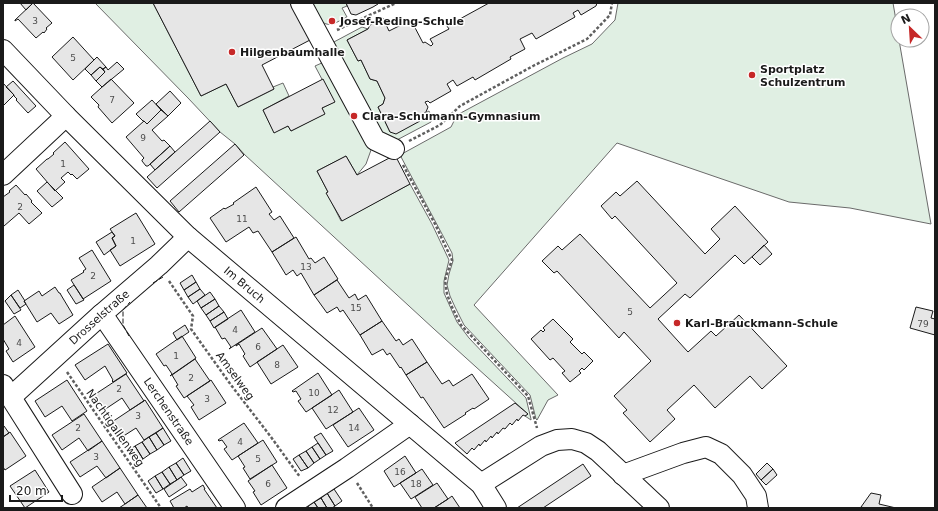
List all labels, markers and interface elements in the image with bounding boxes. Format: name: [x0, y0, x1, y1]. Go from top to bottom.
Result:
north arrow: [890, 8, 930, 48]
text: N: [899, 12, 913, 27]
place label: Josef-Reding-Schule: [339, 15, 464, 28]
house number: 3: [32, 16, 38, 26]
marker: Josef-Reding-Schule: [327, 16, 337, 26]
place label: Hilgenbaumhalle: [240, 46, 345, 59]
marker: Hilgenbaumhalle: [227, 47, 237, 57]
house number: 5: [70, 53, 76, 63]
place label: Sportplatz Schulzentrum: [760, 63, 846, 89]
marker: Sportplatz Schulzentrum: [747, 70, 757, 80]
house number: 7: [109, 95, 115, 105]
place label: Clara-Schumann-Gymnasium: [362, 110, 540, 123]
marker: Clara-Schumann-Gymnasium: [349, 111, 359, 121]
house number: 9: [140, 133, 146, 143]
house number: 1: [60, 159, 66, 169]
house number: 2: [17, 202, 23, 212]
house number: 11: [236, 214, 248, 224]
house number: 1: [130, 236, 136, 246]
house number: 13: [300, 262, 312, 272]
street label: Im Bruch: [221, 264, 268, 306]
house number: 2: [90, 271, 96, 281]
street label: Drosselstraße: [67, 287, 132, 347]
house number: 15: [350, 303, 362, 313]
house number: 5: [627, 307, 633, 317]
place label: Karl-Brauckmann-Schule: [685, 317, 838, 330]
marker: Karl-Brauckmann-Schule: [672, 318, 682, 328]
house number: 79: [917, 319, 929, 329]
house number: 4: [232, 325, 238, 335]
house number: 4: [16, 338, 22, 348]
house number: 6: [255, 342, 261, 352]
street label: Amselweg: [213, 349, 257, 403]
house number: 1: [173, 351, 179, 361]
house number: 8: [274, 360, 280, 370]
house number: 2: [188, 373, 194, 383]
street label: Lerchenstraße: [141, 375, 197, 448]
house number: 2: [116, 384, 122, 394]
street label: Nachtigallenweg: [83, 387, 147, 469]
house number: 10: [308, 388, 320, 398]
house number: 3: [204, 394, 210, 404]
house number: 12: [327, 405, 339, 415]
house number: 3: [135, 411, 141, 421]
house number: 2: [75, 423, 81, 433]
house number: 14: [348, 423, 360, 433]
house number: 4: [237, 437, 243, 447]
house number: 3: [93, 452, 99, 462]
house number: 5: [255, 454, 261, 464]
house number: 16: [394, 467, 406, 477]
scale bar: [10, 477, 62, 503]
house number: 6: [265, 479, 271, 489]
house number: 18: [410, 479, 422, 489]
text: 20 m: [16, 484, 47, 498]

